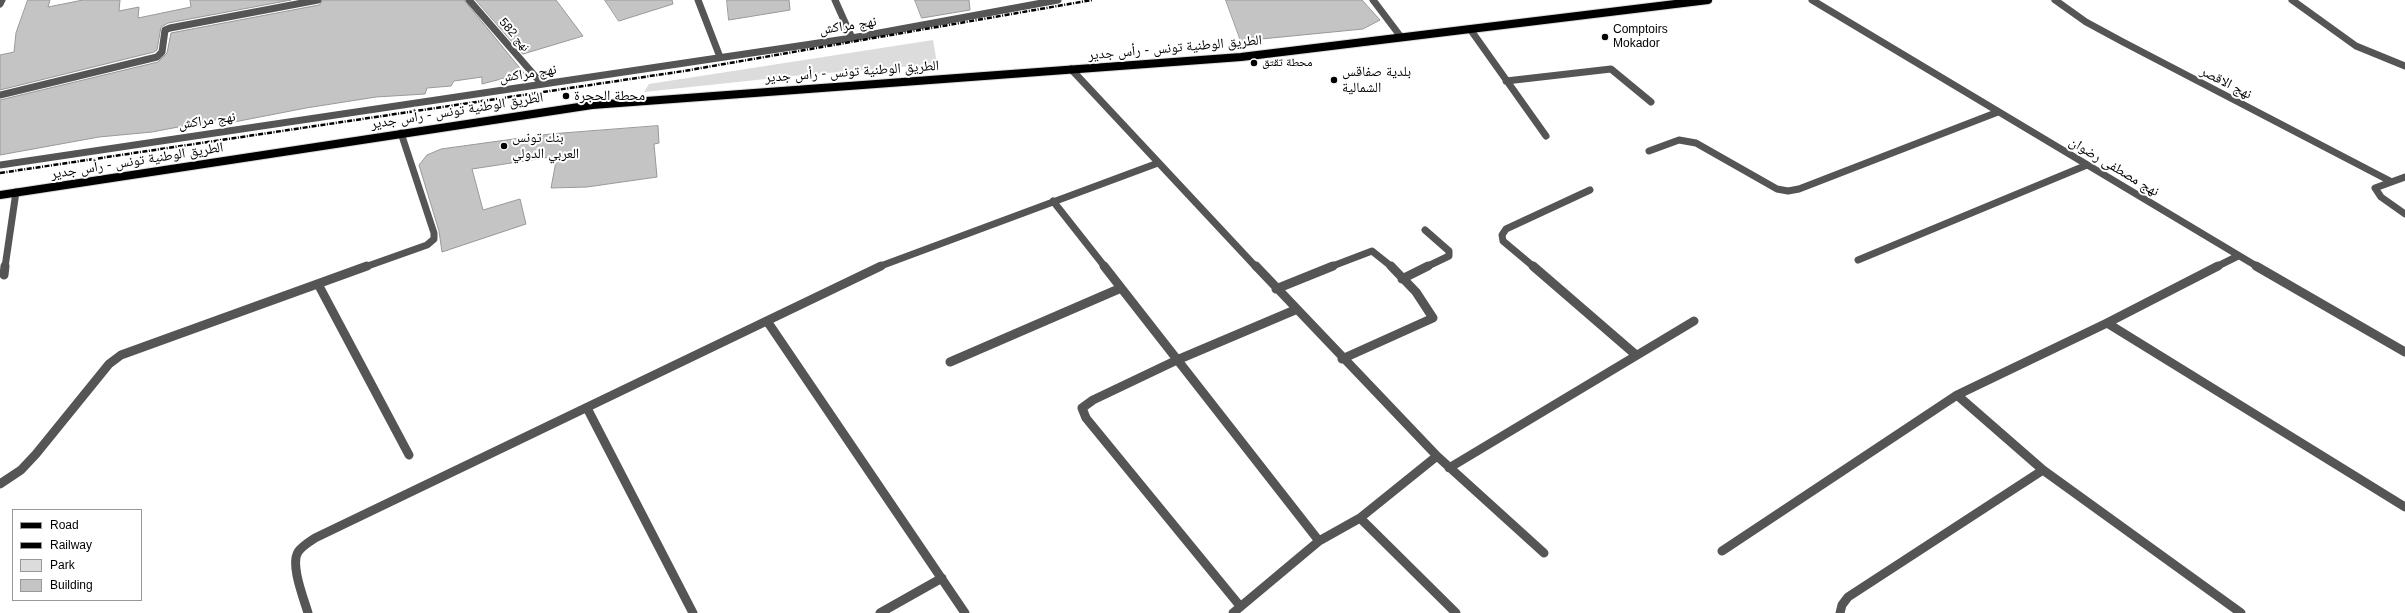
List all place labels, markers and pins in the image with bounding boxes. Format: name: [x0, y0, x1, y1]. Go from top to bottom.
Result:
place label: Comptoirs Mokador: [1613, 23, 1668, 51]
marker: Comptoirs Mokador: [1600, 32, 1610, 42]
place label: محطة تقتق: [1262, 56, 1313, 70]
marker: محطة تقتق: [1249, 58, 1259, 68]
place label: بلدية صفاقس الشمالية: [1342, 64, 1411, 96]
marker: بلدية صفاقس الشمالية: [1329, 75, 1339, 85]
place label: محطة الحجرة: [574, 88, 645, 104]
marker: محطة الحجرة: [561, 91, 571, 101]
place label: بنك تونس العربي الدولي: [512, 130, 579, 162]
marker: بنك تونس العربي الدولي: [499, 141, 509, 151]

